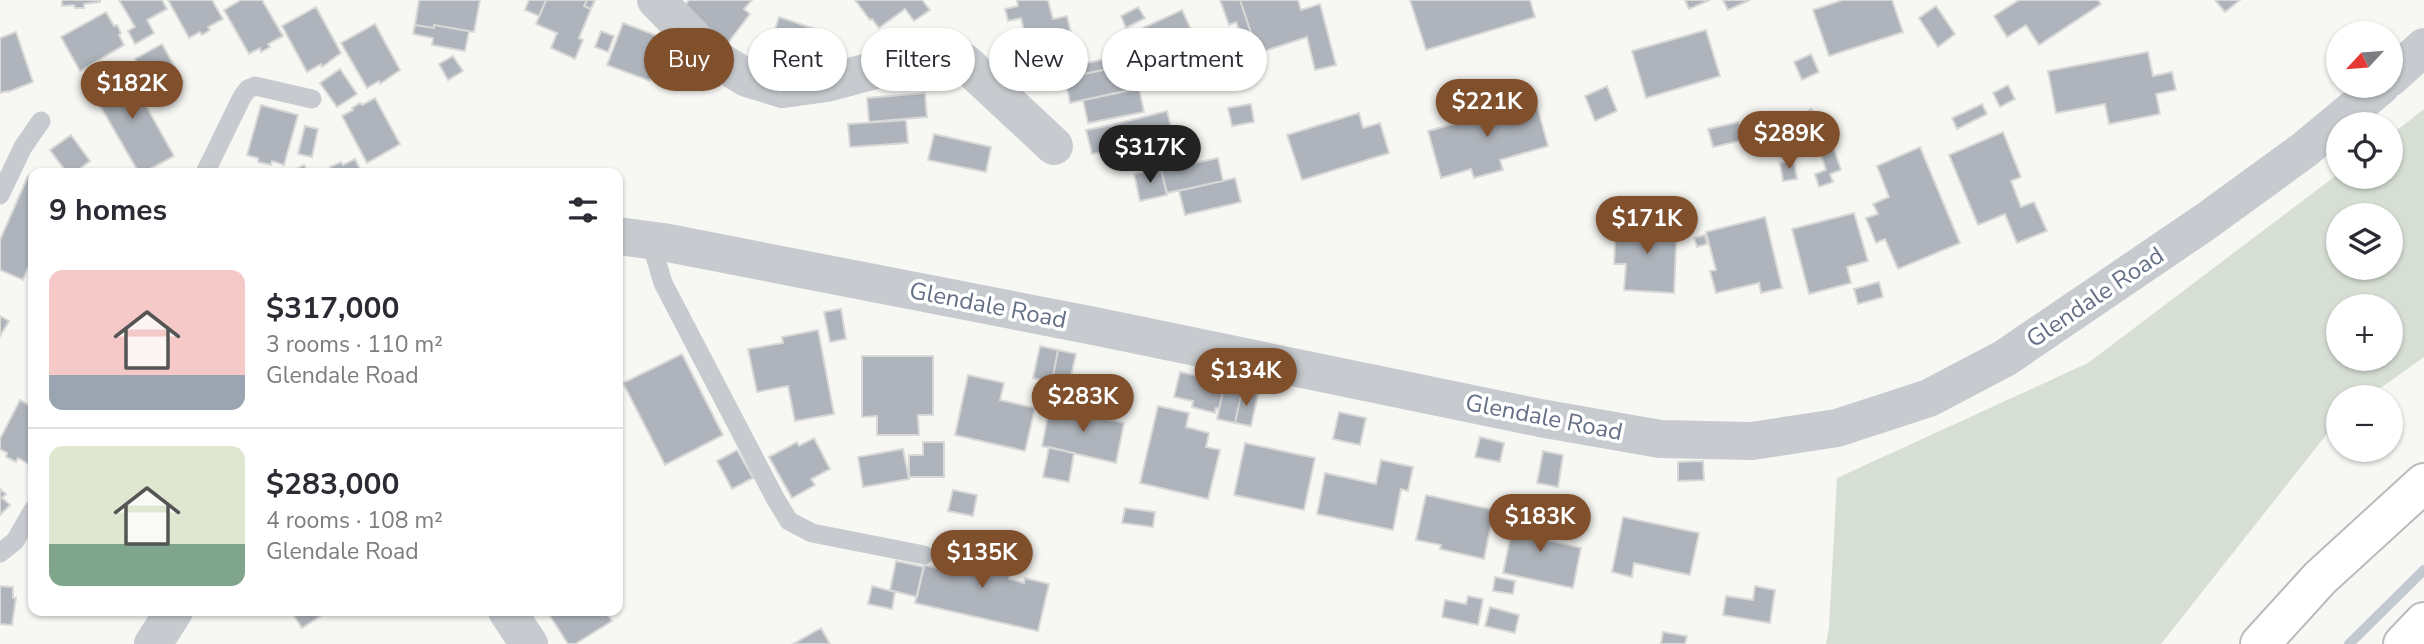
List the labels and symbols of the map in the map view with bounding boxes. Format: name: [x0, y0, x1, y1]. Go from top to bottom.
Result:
north arrow: [2326, 21, 2403, 98]
pin: $182K: [83, 61, 181, 121]
pin: $221K: [1438, 80, 1536, 139]
pin: $289K: [1740, 111, 1838, 171]
pin: $317K: [1101, 125, 1199, 185]
pin: $171K: [1598, 196, 1696, 256]
street label: Glendale Road: [2020, 239, 2170, 355]
street label: Glendale Road: [907, 274, 1069, 336]
pin: $134K: [1197, 348, 1295, 408]
pin: $283K: [1034, 374, 1132, 434]
street label: Glendale Road: [1463, 386, 1625, 448]
pin: $183K: [1491, 494, 1589, 554]
pin: $135K: [933, 530, 1031, 590]

